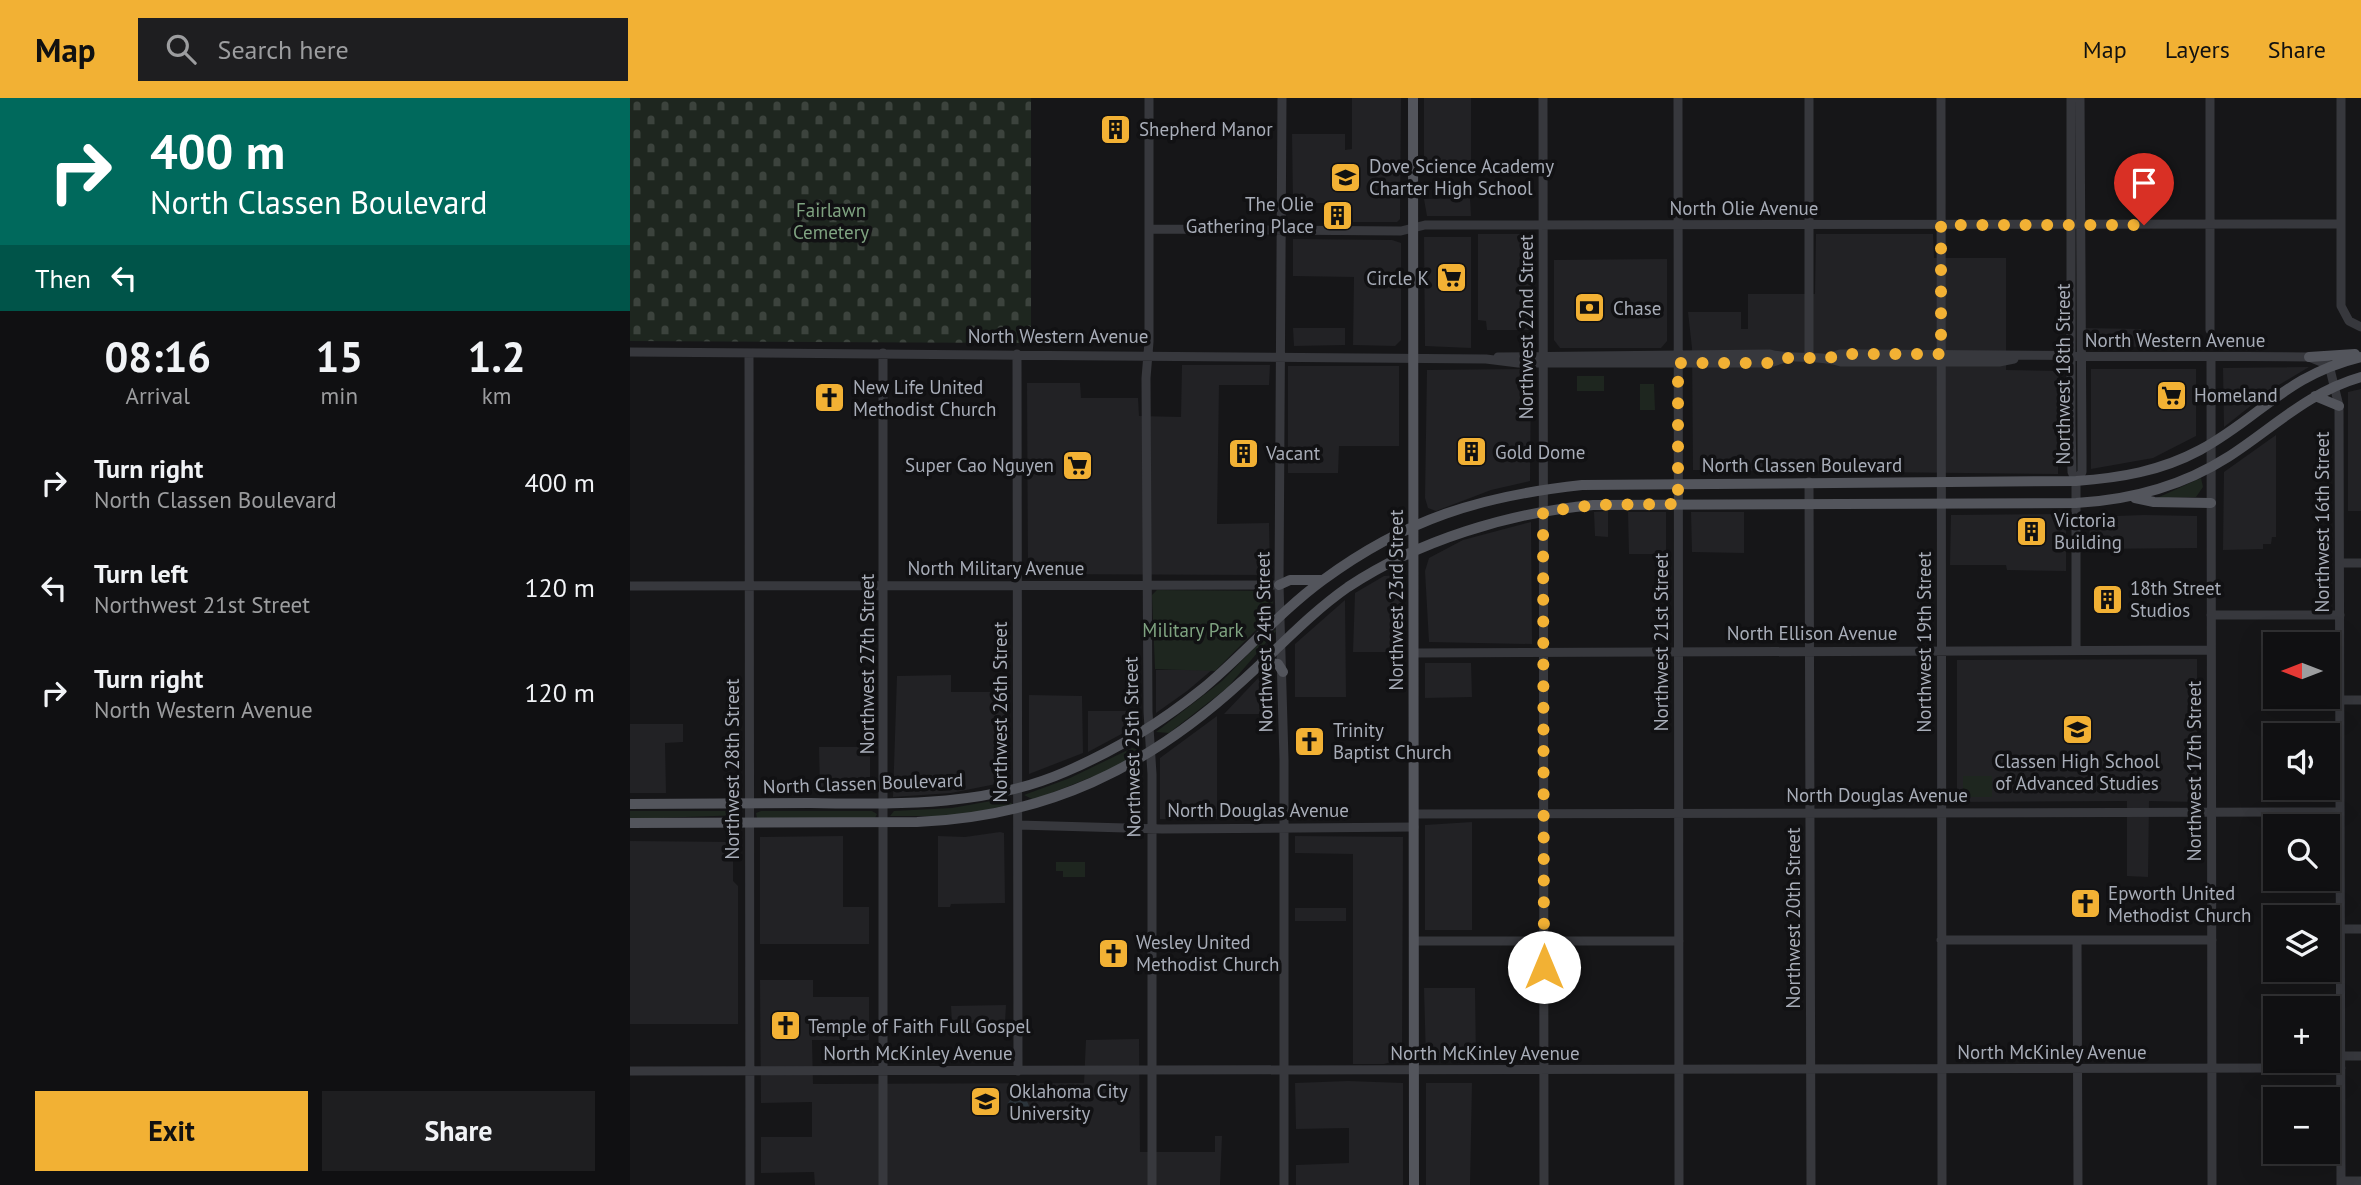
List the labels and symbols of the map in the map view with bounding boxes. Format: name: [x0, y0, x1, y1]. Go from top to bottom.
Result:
building icon: Shepherd Manor: [1099, 112, 1133, 146]
place label: Shepherd Manor: [1139, 117, 1273, 141]
pin: [2114, 153, 2174, 225]
place label: Dove Science Academy Charter High School: [1369, 154, 1554, 200]
school or university icon: Dove Science Academy Charter High School: [1329, 160, 1363, 194]
place label: The Olie Gathering Place: [1186, 192, 1314, 238]
street label: North Olie Avenue: [1670, 196, 1819, 220]
park label: Fairlawn Cemetery: [793, 198, 869, 244]
building icon: The Olie Gathering Place: [1320, 198, 1354, 232]
street label: Northwest 22nd Street: [1514, 234, 1538, 419]
supermarket icon: Circle K: [1435, 261, 1469, 295]
place label: Circle K: [1366, 266, 1429, 290]
street label: Northwest 18th Street: [2051, 283, 2075, 464]
bank icon: Chase: [1573, 291, 1607, 325]
place label: Chase: [1613, 296, 1661, 320]
street label: North Western Avenue: [968, 324, 1148, 348]
street label: North Western Avenue: [2085, 328, 2265, 352]
place label: New Life United Methodist Church: [853, 375, 996, 421]
supermarket icon: Homeland: [2154, 378, 2188, 412]
church icon: New Life United Methodist Church: [813, 381, 847, 415]
place label: Homeland: [2194, 383, 2278, 407]
street label: Northwest 16th Street: [2310, 431, 2334, 612]
building icon: Gold Dome: [1455, 435, 1489, 469]
building icon: Vacant: [1226, 436, 1260, 470]
place label: Gold Dome: [1495, 440, 1585, 464]
place label: Vacant: [1265, 441, 1321, 465]
supermarket icon: Super Cao Nguyen: [1060, 448, 1094, 482]
place label: Super Cao Nguyen: [905, 453, 1054, 477]
street label: North Classen Boulevard: [1702, 453, 1902, 477]
place label: Victoria Building: [2053, 508, 2122, 554]
street label: Northwest 23rd Street: [1384, 509, 1408, 690]
building icon: Victoria Building: [2014, 514, 2048, 548]
street label: Northwest 24th Street: [1250, 551, 1278, 733]
street label: Northwest 19th Street: [1912, 551, 1936, 732]
street label: Northwest 21st Street: [1649, 552, 1673, 731]
street label: North Military Avenue: [908, 556, 1084, 580]
street label: Northwest 27th Street: [855, 573, 879, 754]
place label: 18th Street Studios: [2130, 576, 2222, 622]
building icon: 18th Street Studios: [2090, 582, 2124, 616]
park label: Military Park: [1142, 618, 1244, 642]
street label: Northwest 26th Street: [988, 621, 1012, 802]
street label: North Ellison Avenue: [1727, 621, 1897, 645]
north arrow: [2263, 632, 2340, 709]
street label: Northwest 25th Street: [1118, 656, 1146, 838]
street label: Northwest 28th Street: [720, 678, 744, 859]
street label: Northwest 17th Street: [2182, 680, 2206, 861]
school or university icon: Classen High School of Advanced Studies: [2060, 713, 2094, 747]
place label: Trinity Baptist Church: [1333, 718, 1452, 764]
church icon: Trinity Baptist Church: [1293, 724, 1327, 758]
place label: Classen High School of Advanced Studies: [1994, 749, 2160, 795]
street label: North Classen Boulevard: [762, 768, 964, 798]
street label: North Douglas Avenue: [1786, 783, 1968, 807]
street label: North Douglas Avenue: [1167, 798, 1349, 822]
street label: Northwest 20th Street: [1781, 827, 1805, 1008]
place label: Epworth United Methodist Church: [2108, 881, 2251, 927]
church icon: Epworth United Methodist Church: [2068, 887, 2102, 921]
place label: Wesley United Methodist Church: [1136, 930, 1279, 976]
position arrow: [1507, 930, 1581, 1004]
church icon: Wesley United Methodist Church: [1096, 936, 1130, 970]
church icon: Temple of Faith Full Gospel: [768, 1009, 802, 1043]
place label: Temple of Faith Full Gospel: [808, 1014, 1031, 1038]
street label: North McKinley Avenue: [1957, 1040, 2147, 1064]
street label: North McKinley Avenue: [823, 1041, 1013, 1065]
street label: North McKinley Avenue: [1390, 1041, 1580, 1065]
place label: Oklahoma City University: [1009, 1079, 1128, 1125]
school or university icon: Oklahoma City University: [969, 1085, 1003, 1119]

